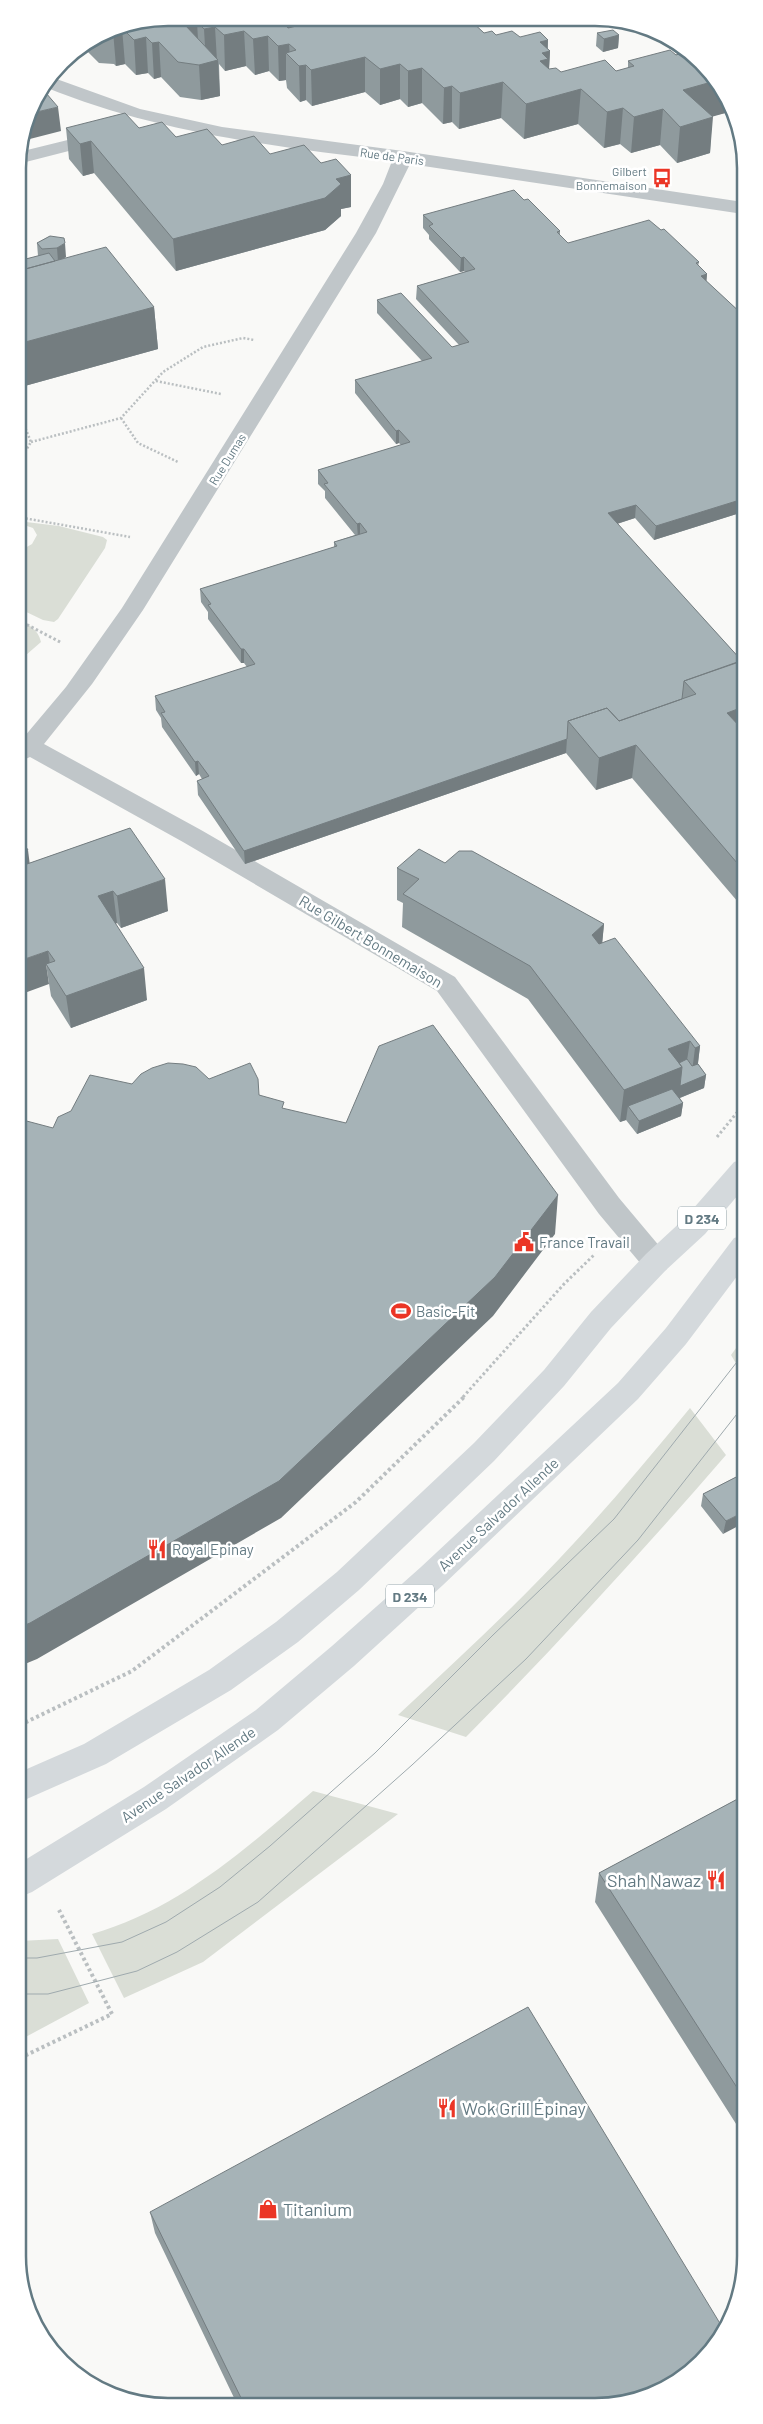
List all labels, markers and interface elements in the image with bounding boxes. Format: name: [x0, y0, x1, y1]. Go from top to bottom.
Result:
street label: Rue de Paris: [359, 145, 425, 167]
place label: Gilbert Bonnemaison: [576, 164, 647, 192]
bus stop icon: Gilbert Bonnemaison: [651, 167, 673, 189]
street label: Rue Dumas: [206, 430, 248, 487]
street label: Rue Gilbert Bonnemaison: [296, 891, 446, 991]
road number: D 234: [678, 1206, 726, 1230]
public building icon: France Travail: [513, 1231, 535, 1253]
place label: France Travail: [539, 1233, 630, 1251]
sports icon: Basic-Fit: [390, 1300, 412, 1322]
place label: Basic-Fit: [416, 1302, 476, 1320]
street label: Avenue Salvador Allende: [434, 1453, 562, 1575]
restaurant icon: Royal Epinay: [146, 1538, 168, 1560]
place label: Royal Epinay: [172, 1540, 254, 1558]
road number: D 234: [386, 1584, 434, 1608]
street label: Avenue Salvador Allende: [117, 1722, 259, 1826]
place label: Shah Nawaz: [607, 1869, 701, 1891]
restaurant icon: Shah Nawaz: [705, 1869, 727, 1891]
restaurant icon: Wok Grill Épinay: [436, 2097, 458, 2119]
place label: Wok Grill Épinay: [462, 2097, 586, 2119]
shop icon: Titanium: [257, 2198, 279, 2220]
place label: Titanium: [283, 2198, 352, 2220]

